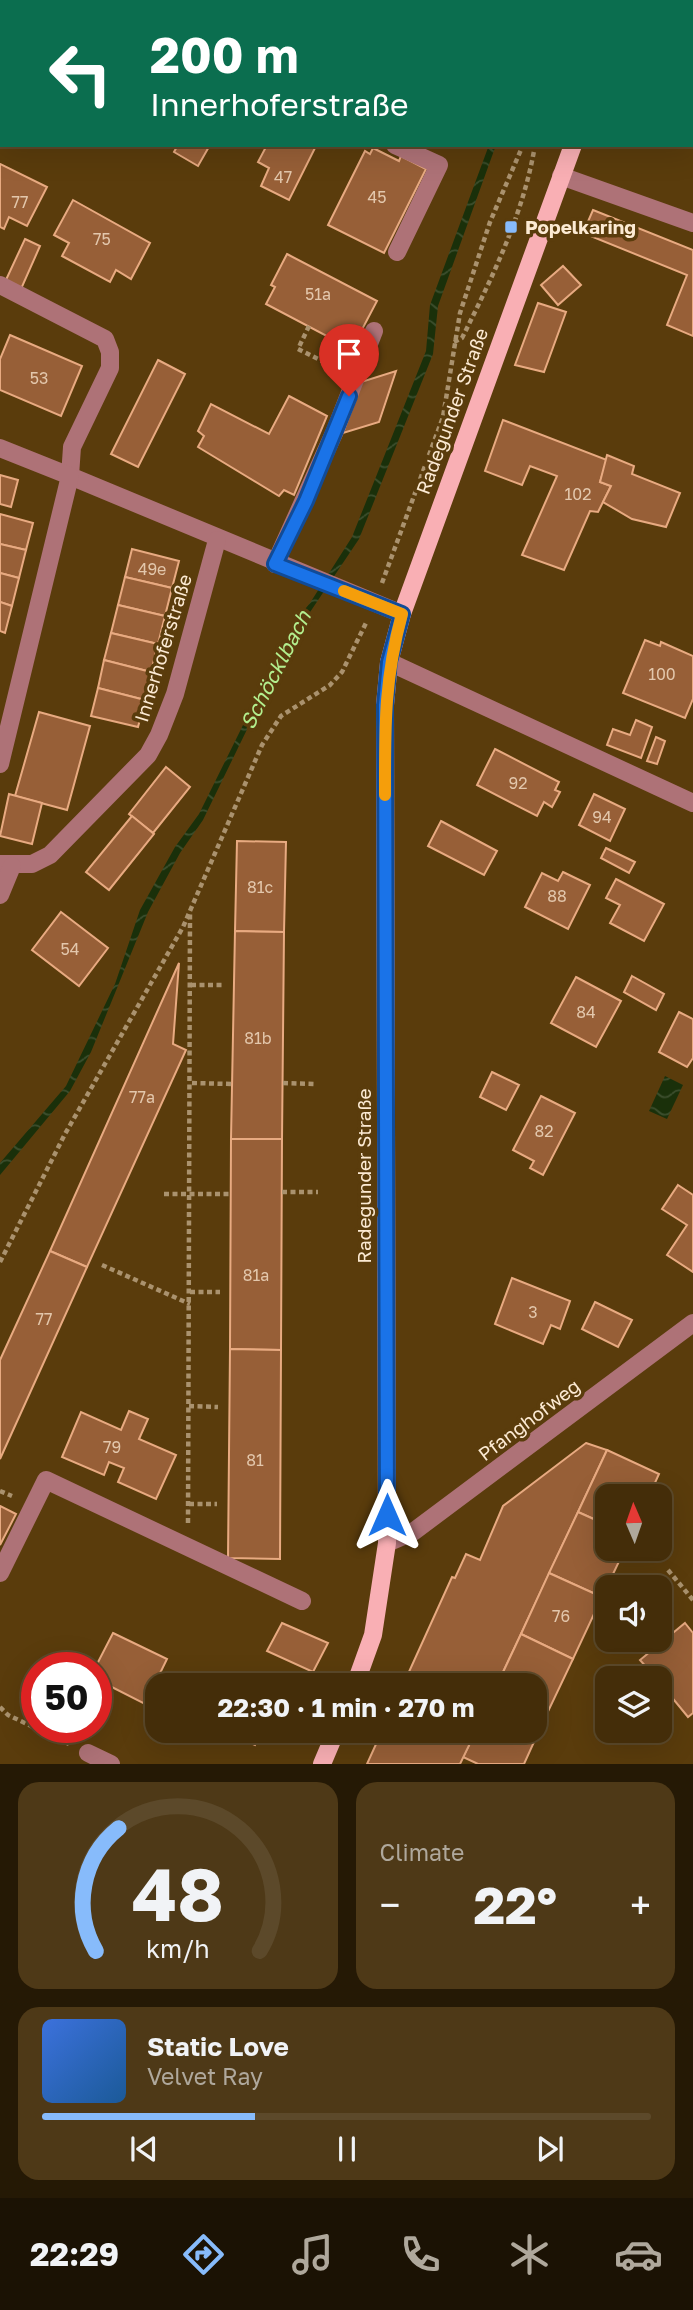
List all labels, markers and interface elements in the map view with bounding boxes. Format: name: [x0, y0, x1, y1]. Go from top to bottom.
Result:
text: 200 m: [150, 25, 299, 84]
icon: left: [35, 28, 126, 119]
text: Innerhoferstraße: [150, 85, 409, 123]
house number: 47: [274, 167, 292, 187]
house number: 45: [367, 187, 387, 207]
house number: 77: [12, 192, 28, 212]
place label: Popelkaring: [525, 215, 636, 238]
marker: Popelkaring: [503, 219, 519, 235]
house number: 75: [93, 229, 111, 249]
house number: 51a: [305, 284, 331, 304]
pin: [319, 324, 379, 396]
street label: Radegunder Straße: [411, 325, 492, 497]
icon: arrive: [330, 335, 368, 373]
house number: 53: [30, 368, 48, 388]
house number: 102: [565, 484, 591, 504]
house number: 49e: [138, 559, 166, 579]
street label: Innerhoferstraße: [129, 571, 196, 725]
water label: Schöcklbach: [234, 605, 317, 733]
house number: 100: [648, 664, 676, 684]
house number: 92: [509, 773, 527, 793]
house number: 94: [592, 807, 612, 827]
house number: 81c: [247, 877, 273, 897]
house number: 88: [547, 886, 567, 906]
house number: 54: [60, 939, 80, 959]
house number: 84: [576, 1002, 596, 1022]
house number: 81b: [244, 1028, 272, 1048]
house number: 77a: [129, 1087, 155, 1107]
street label: Radegunder Straße: [352, 1088, 375, 1264]
house number: 82: [534, 1121, 554, 1141]
house number: 81a: [243, 1265, 269, 1285]
house number: 3: [528, 1302, 538, 1322]
house number: 77: [36, 1309, 52, 1329]
street label: Pfanghofweg: [473, 1374, 584, 1465]
house number: 79: [103, 1437, 121, 1457]
house number: 81: [246, 1450, 264, 1470]
position arrow: [350, 1478, 424, 1552]
north arrow: [595, 1484, 672, 1561]
map controls: [595, 1484, 672, 1743]
button: sound: [595, 1575, 672, 1652]
house number: 76: [552, 1606, 570, 1626]
speed limit sign: 50: [21, 1652, 112, 1743]
button: layers: [595, 1666, 672, 1743]
text: 22:30 · 1 min · 270 m: [217, 1692, 475, 1723]
text: Climate: [380, 1838, 464, 1866]
text: 48: [132, 1851, 224, 1938]
text: 22°: [473, 1873, 557, 1935]
text: −: [380, 1882, 400, 1927]
text: +: [630, 1882, 651, 1927]
text: km/h: [146, 1933, 210, 1964]
text: Static Love: [147, 2031, 289, 2062]
text: Velvet Ray: [147, 2062, 263, 2090]
icon: previous: [125, 2130, 163, 2168]
icon: pause: [328, 2130, 366, 2168]
icon: next: [531, 2130, 569, 2168]
icon: directions: [179, 2230, 228, 2279]
icon: music: [288, 2230, 337, 2279]
icon: phone: [396, 2230, 445, 2279]
icon: climate: [505, 2230, 554, 2279]
icon: car: [614, 2230, 663, 2279]
text: 22:29: [30, 2235, 119, 2273]

